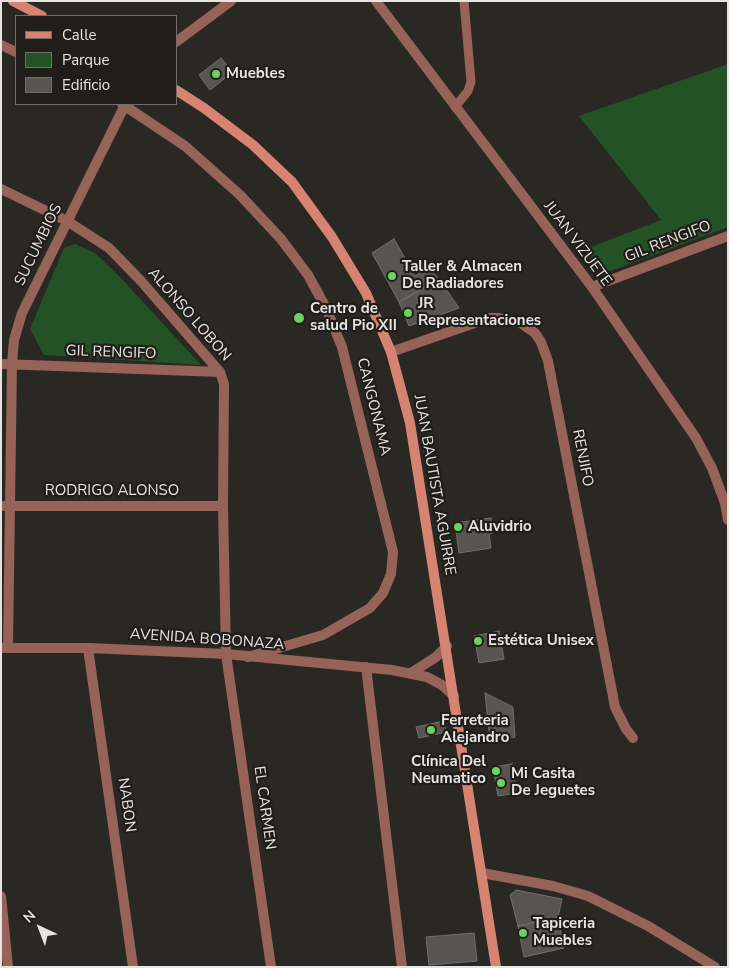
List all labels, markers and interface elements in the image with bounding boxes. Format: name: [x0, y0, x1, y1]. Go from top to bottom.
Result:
legend: [15, 15, 178, 105]
text: Calle: [62, 25, 97, 45]
text: Parque: [62, 50, 110, 70]
place label: Muebles: [226, 65, 285, 83]
marker: Muebles: [210, 68, 222, 80]
text: Edificio: [62, 75, 110, 95]
street label: JUAN VIZUETE: [539, 198, 615, 290]
street label: SUCUMBIOS: [11, 201, 67, 289]
street label: GIL RENGIFO: [622, 217, 714, 267]
place label: Taller & Almacen De Radiadores: [402, 258, 522, 293]
street label: ALONSO LOBON: [144, 265, 234, 365]
marker: Taller & Almacen De Radiadores: [386, 270, 398, 282]
place label: JR Representaciones: [418, 295, 541, 330]
place label: Centro de salud Pio XII: [310, 300, 397, 335]
marker: JR Representaciones: [402, 307, 414, 319]
marker: Centro de salud Pio XII: [292, 311, 306, 325]
street label: GIL RENGIFO: [65, 342, 157, 364]
street label: CANGONAMA: [352, 356, 394, 458]
street label: JUAN BAUTISTA AGUIRRE: [409, 393, 459, 577]
street label: RENJIFO: [568, 428, 596, 488]
street label: RODRIGO ALONSO: [45, 482, 179, 500]
place label: Aluvidrio: [468, 518, 532, 536]
marker: Aluvidrio: [452, 521, 464, 533]
street label: AVENIDA BOBONAZA: [129, 626, 285, 654]
place label: Estética Unisex: [488, 632, 594, 650]
marker: Estética Unisex: [472, 635, 484, 647]
place label: Ferreteria Alejandro: [441, 712, 509, 747]
marker: Ferreteria Alejandro: [425, 724, 437, 736]
place label: Clínica Del Neumatico: [411, 753, 486, 788]
street label: EL CARMEN: [249, 765, 279, 851]
marker: Clínica Del Neumatico: [490, 765, 502, 777]
place label: Mi Casita De Jeguetes: [511, 765, 595, 800]
street label: NABON: [113, 777, 139, 833]
marker: Mi Casita De Jeguetes: [495, 777, 507, 789]
north arrow: [15, 903, 65, 953]
text: N: [19, 906, 40, 927]
place label: Tapiceria Muebles: [533, 915, 595, 950]
marker: Tapiceria Muebles: [517, 927, 529, 939]

